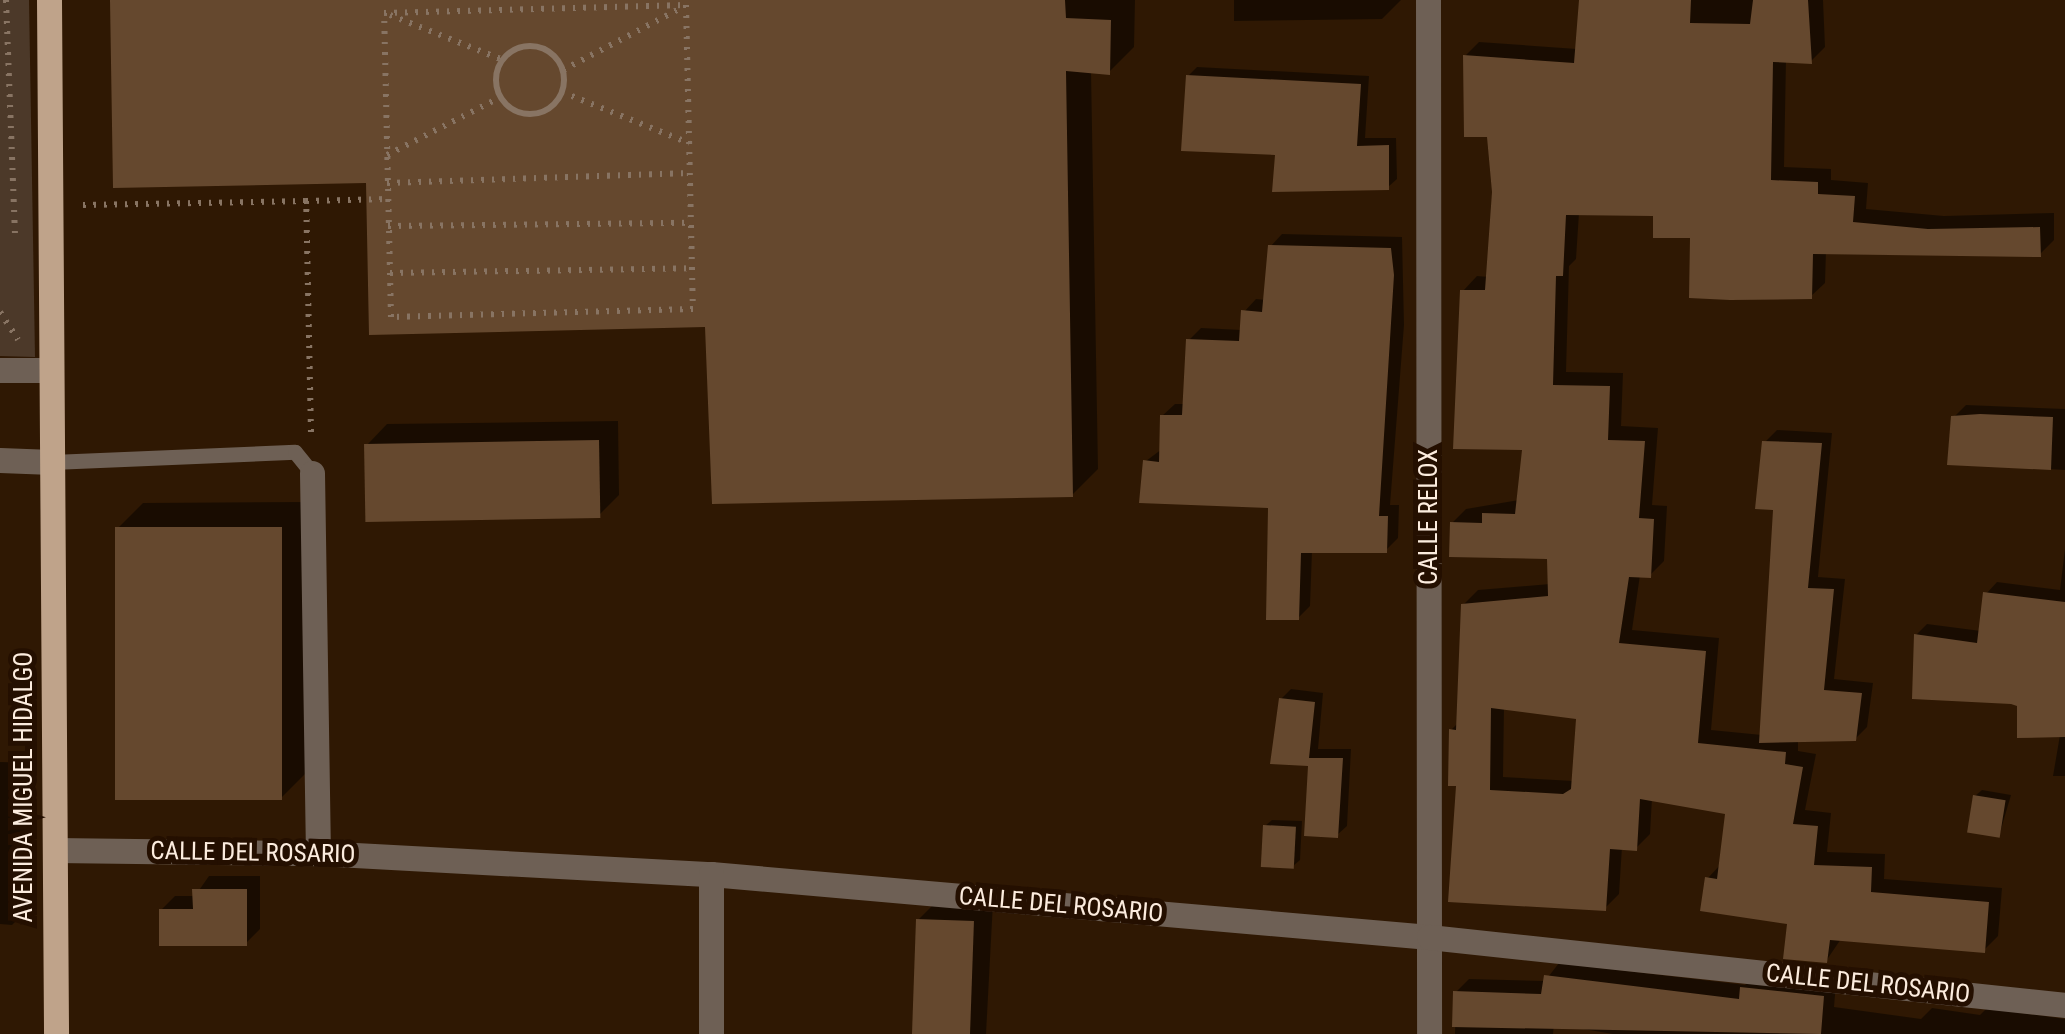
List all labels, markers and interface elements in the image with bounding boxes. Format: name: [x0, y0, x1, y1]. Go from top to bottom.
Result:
street label: CALLE RELOX: [1414, 449, 1444, 585]
street label: AVENIDA MIGUEL HIDALGO: [9, 652, 39, 922]
street label: CALLE DEL ROSARIO: [150, 836, 356, 870]
street label: CALLE DEL ROSARIO: [958, 881, 1164, 929]
street label: CALLE DEL ROSARIO: [1764, 958, 1972, 1010]

